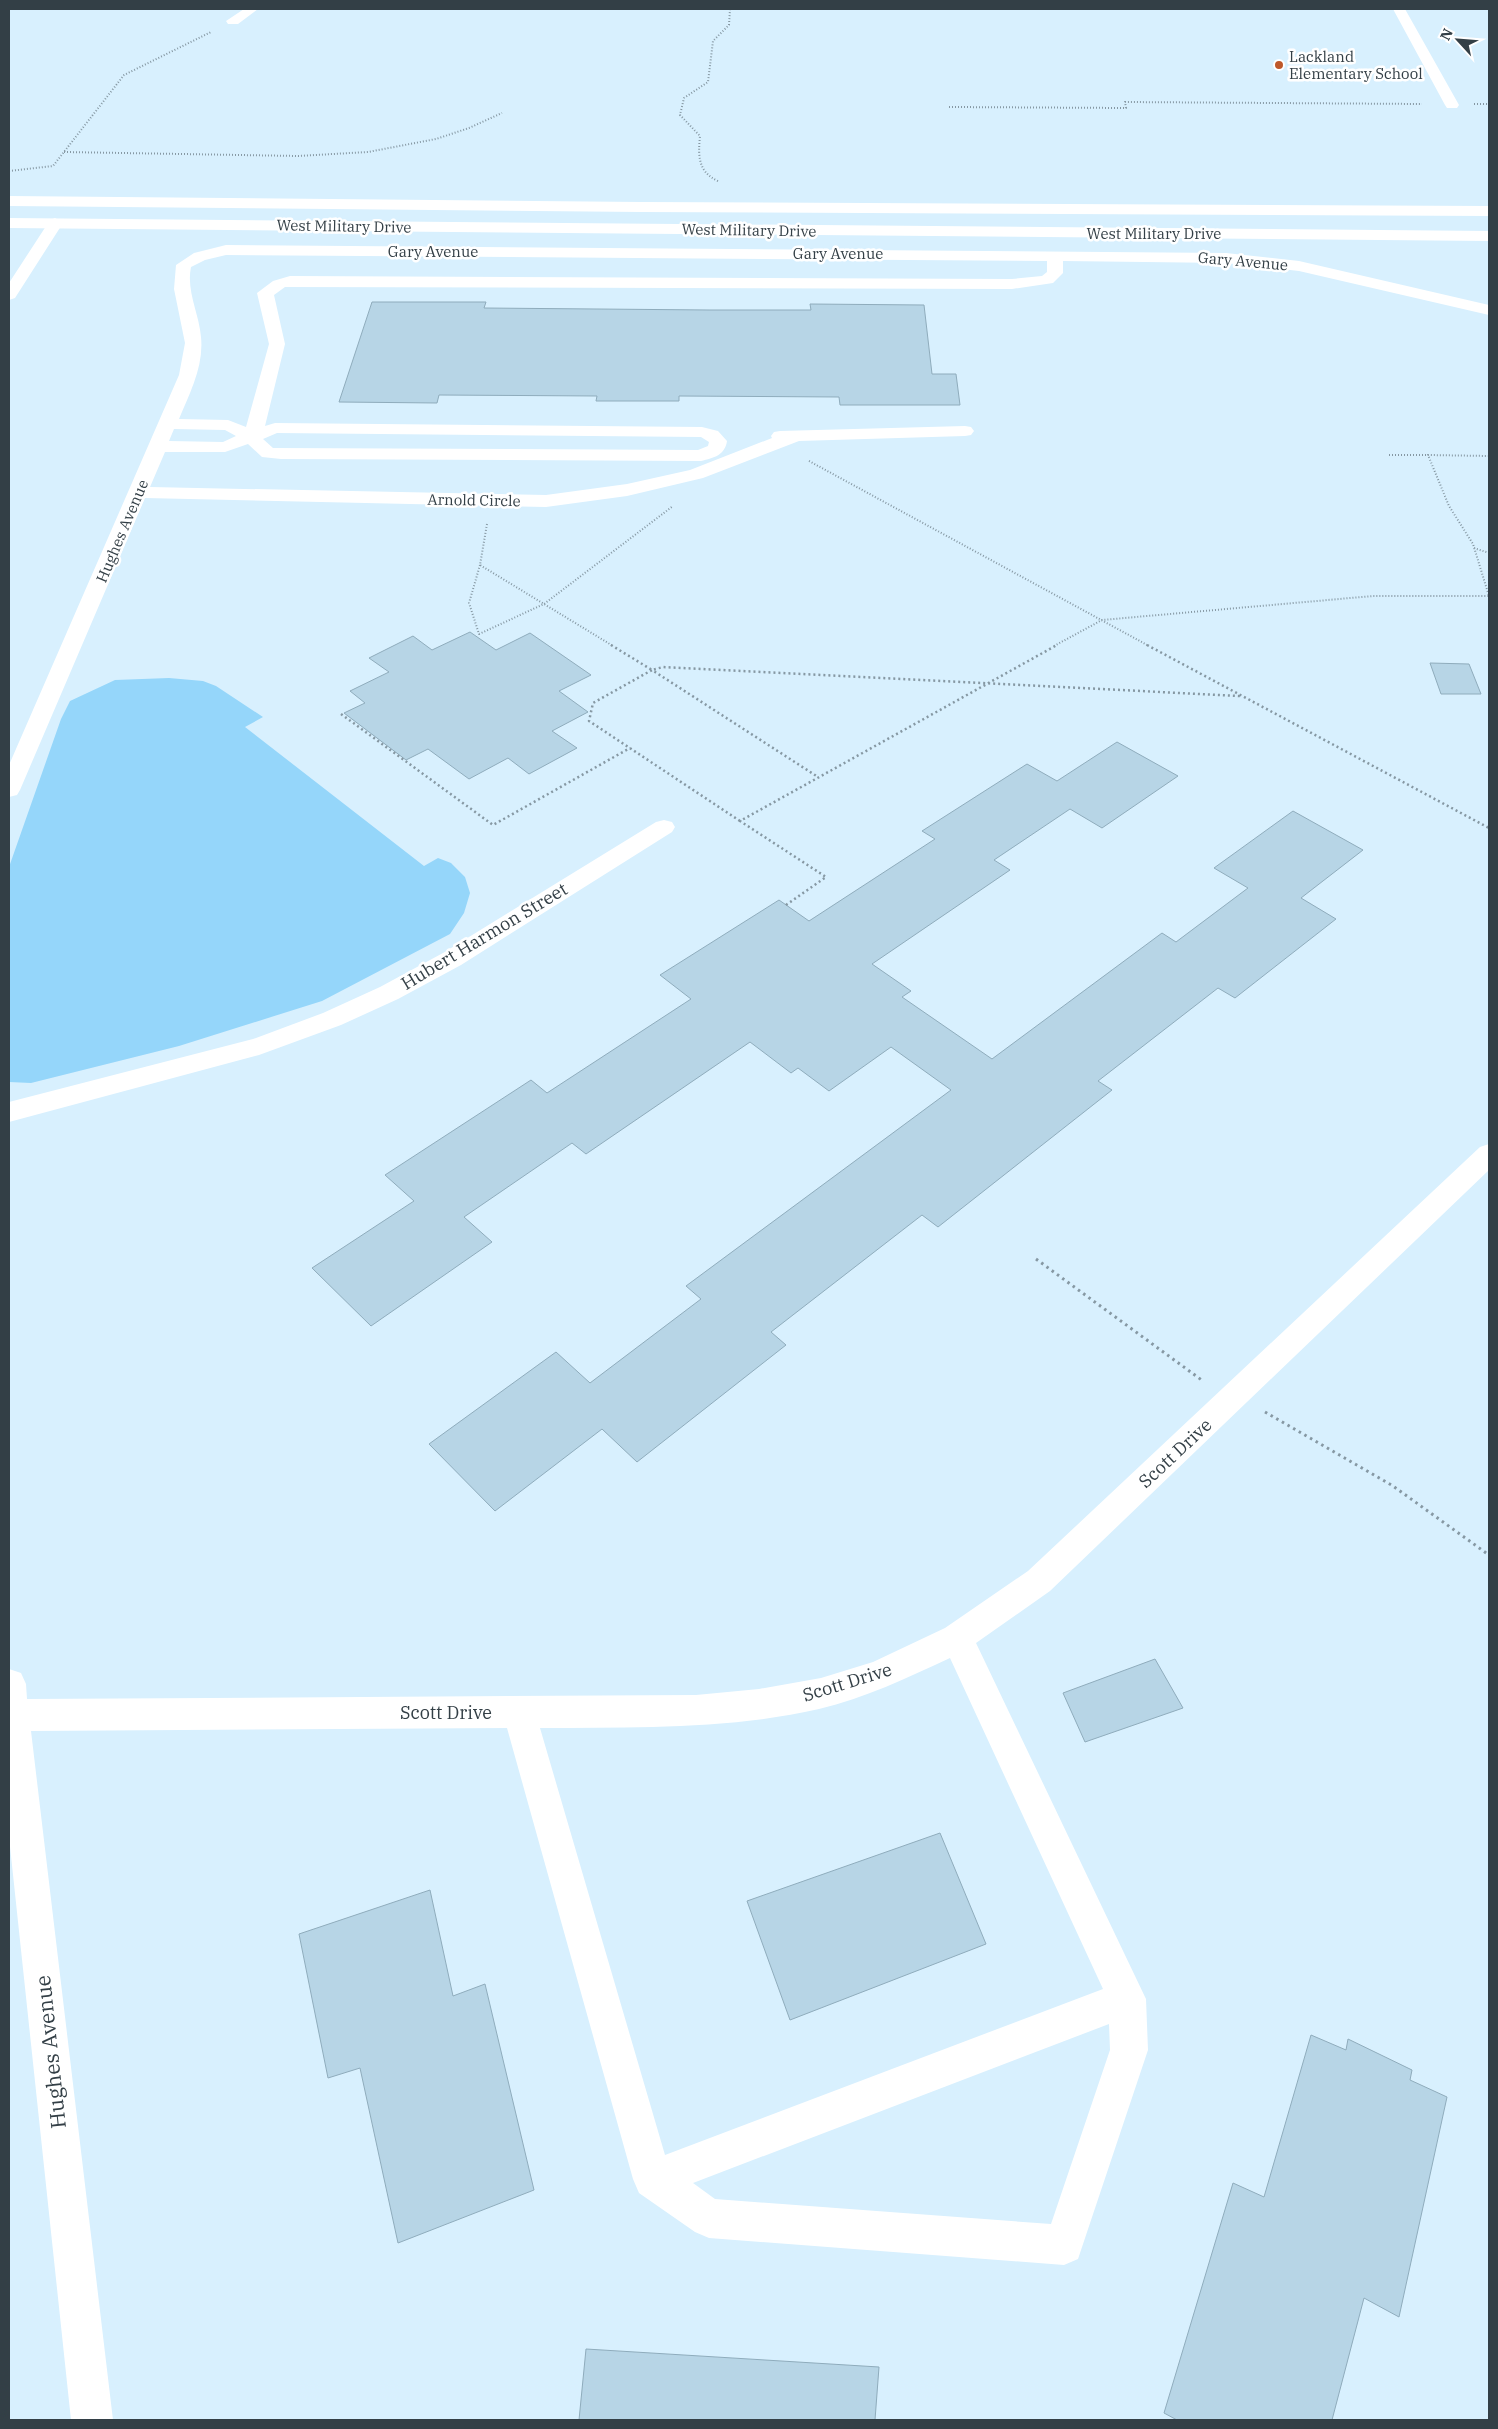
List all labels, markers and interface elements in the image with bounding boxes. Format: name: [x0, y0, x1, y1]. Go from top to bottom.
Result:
north arrow: [1433, 15, 1483, 65]
text: N: [1436, 25, 1457, 43]
place label: Lackland Elementary School: [1289, 47, 1423, 83]
marker: Lackland Elementary School: [1273, 59, 1285, 71]
street label: West Military Drive: [276, 215, 412, 237]
street label: West Military Drive: [681, 219, 817, 241]
street label: West Military Drive: [1087, 224, 1221, 243]
street label: Gary Avenue: [388, 242, 478, 261]
street label: Gary Avenue: [793, 244, 883, 263]
street label: Gary Avenue: [1197, 248, 1289, 274]
street label: Hughes Avenue: [92, 477, 152, 585]
street label: Arnold Circle: [427, 490, 521, 510]
street label: Hubert Harmon Street: [397, 877, 571, 995]
street label: Scott Drive: [1134, 1413, 1216, 1493]
street label: Scott Drive: [800, 1658, 894, 1706]
street label: Scott Drive: [400, 1701, 492, 1724]
street label: Hughes Avenue: [28, 1974, 72, 2130]

